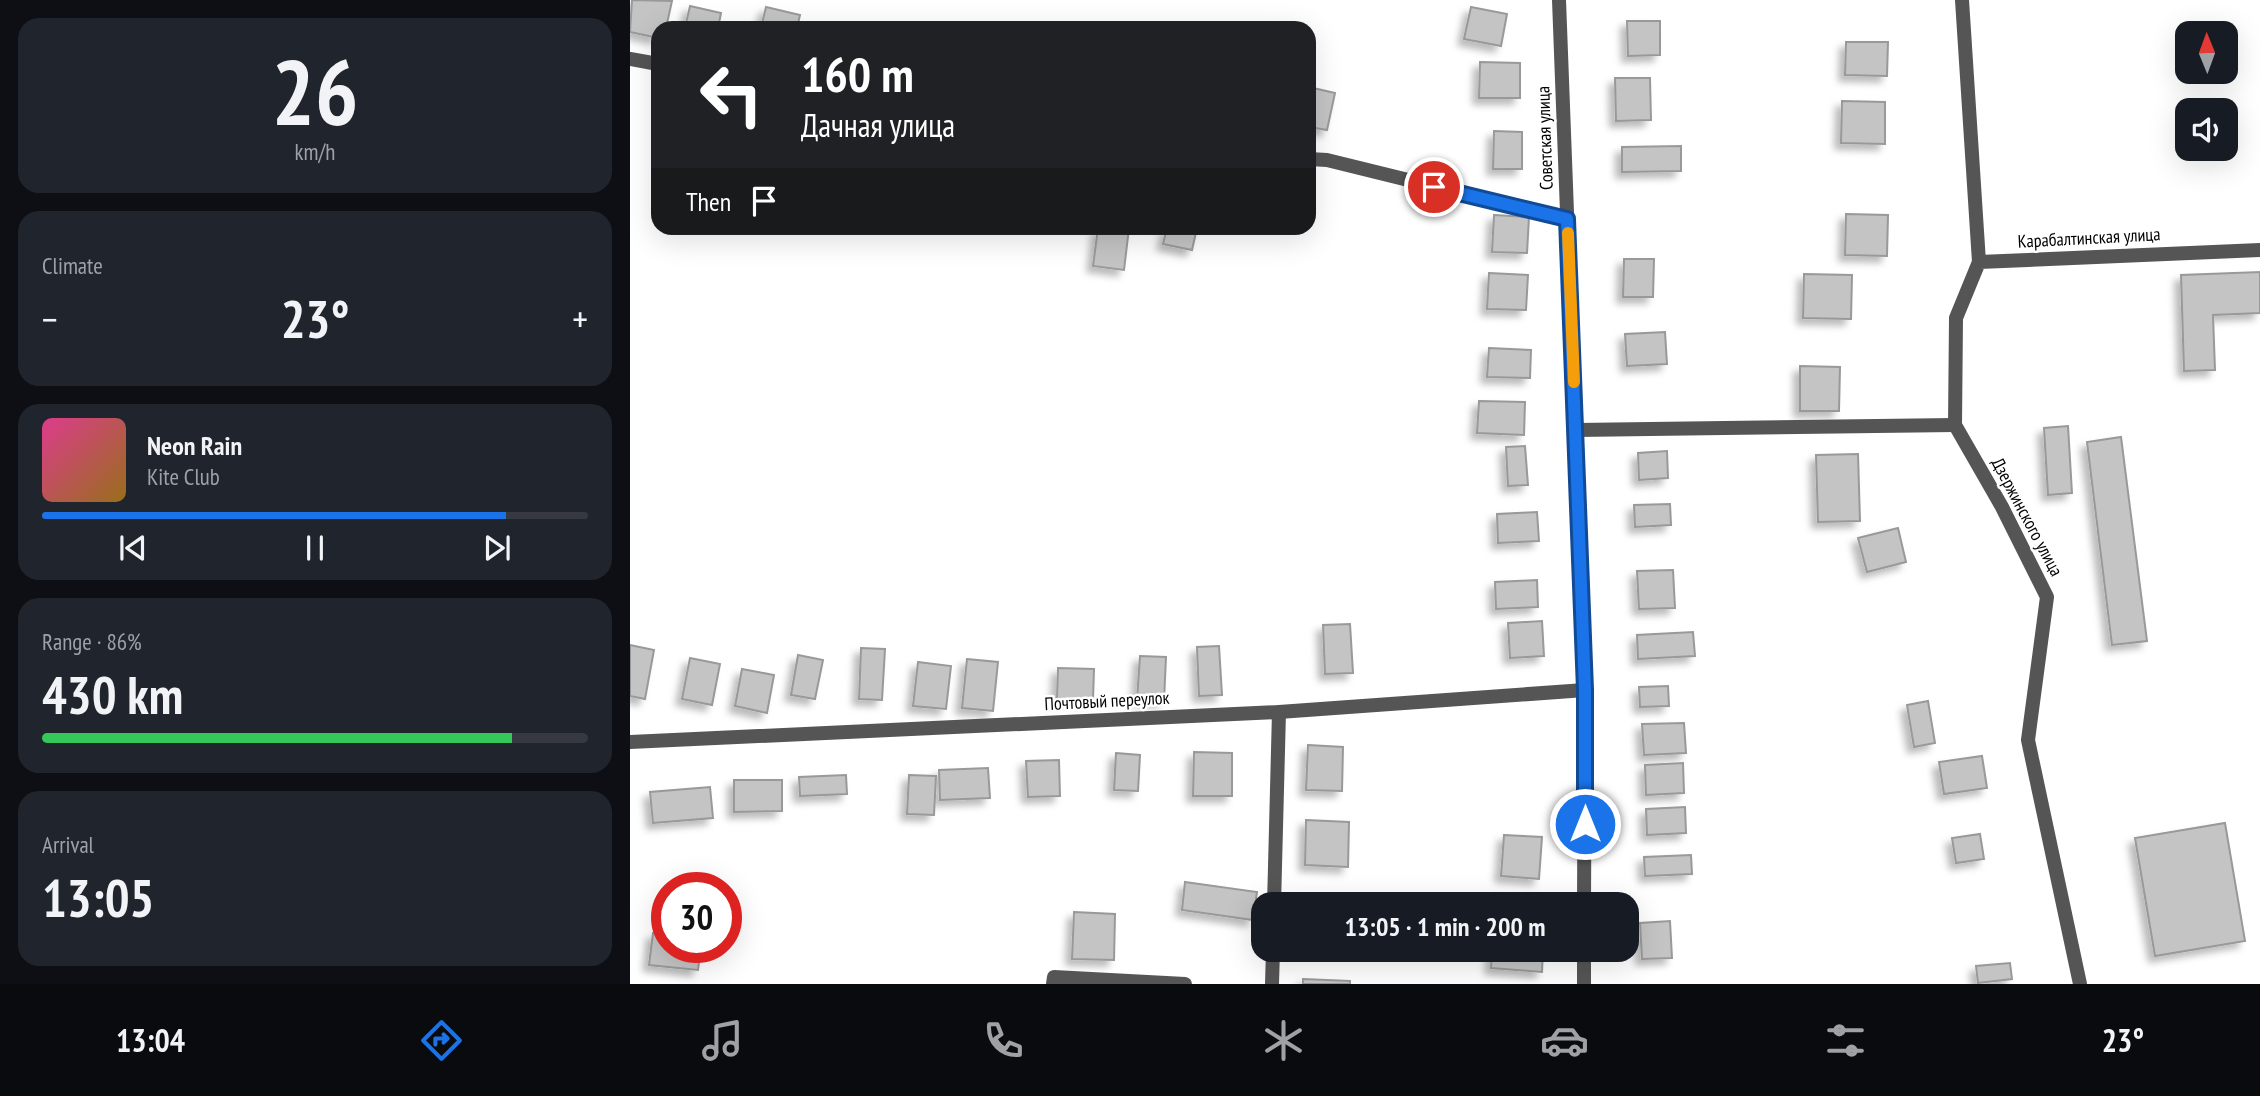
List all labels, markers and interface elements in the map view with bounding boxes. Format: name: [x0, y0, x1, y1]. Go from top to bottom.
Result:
north arrow: [2175, 21, 2238, 84]
map controls: [2175, 21, 2238, 161]
text: 26: [272, 32, 359, 150]
text: 160 m: [801, 42, 914, 106]
icon: left: [686, 49, 777, 140]
street label: Советская улица: [1531, 86, 1558, 190]
button: sound: [2175, 98, 2238, 161]
text: Дачная улица: [801, 104, 955, 146]
text: km/h: [295, 137, 335, 166]
pin: [1404, 157, 1464, 217]
icon: arrive: [1415, 168, 1453, 206]
icon: arrive: [745, 182, 783, 220]
text: Then: [686, 185, 731, 218]
street label: Карабалтинская улица: [2017, 222, 2161, 253]
text: Climate: [42, 251, 103, 280]
text: 23°: [281, 285, 349, 352]
text: −: [42, 294, 58, 343]
text: +: [572, 294, 588, 343]
text: Neon Rain: [147, 429, 242, 462]
street label: Дзержинского улица: [1986, 453, 2068, 580]
text: Kite Club: [147, 462, 220, 491]
icon: previous: [114, 529, 152, 567]
icon: pause: [296, 529, 334, 567]
icon: next: [478, 529, 516, 567]
text: Range · 86%: [42, 627, 142, 656]
text: 430 km: [42, 661, 183, 728]
street label: Почтовый переулок: [1044, 686, 1170, 715]
position arrow: [1548, 787, 1622, 861]
text: Arrival: [42, 830, 94, 859]
text: 13:05: [42, 864, 154, 931]
speed limit sign: 30: [651, 872, 742, 963]
text: 13:05 · 1 min · 200 m: [1345, 910, 1545, 943]
icon: directions: [417, 1016, 466, 1065]
icon: music: [698, 1016, 747, 1065]
icon: phone: [979, 1016, 1028, 1065]
icon: climate: [1259, 1016, 1308, 1065]
icon: car: [1540, 1016, 1589, 1065]
icon: filters: [1821, 1016, 1870, 1065]
text: 13:04: [116, 1019, 185, 1061]
text: 23°: [2102, 1019, 2144, 1061]

